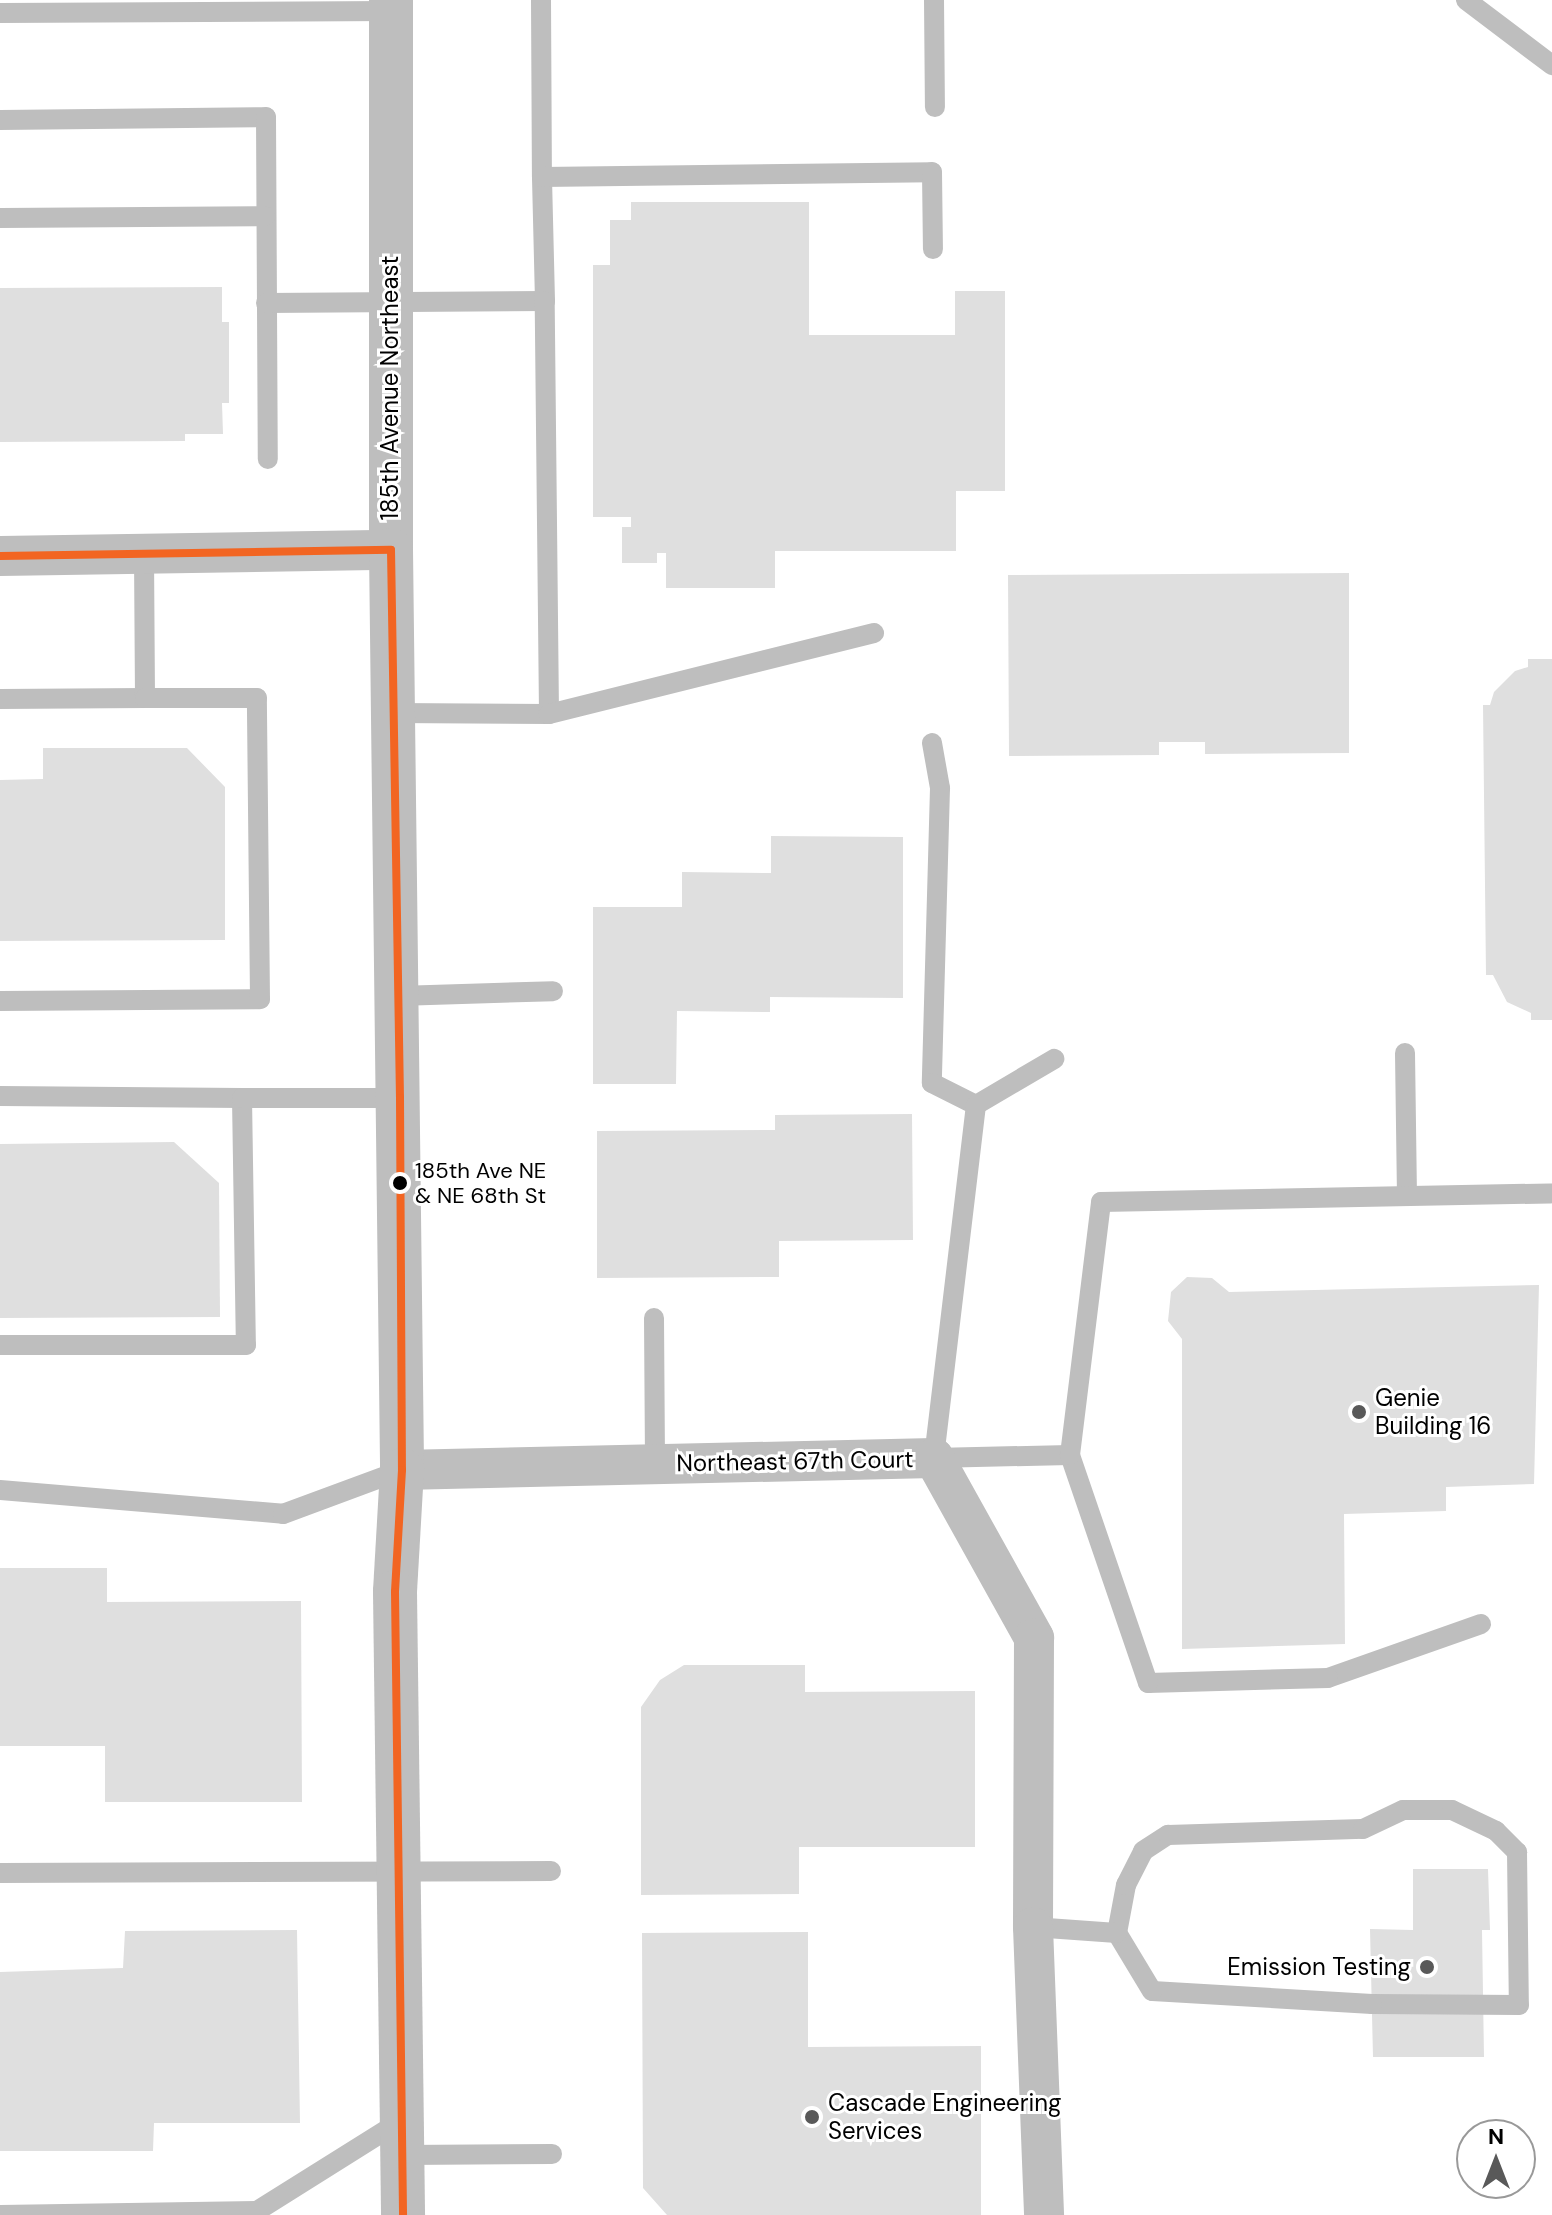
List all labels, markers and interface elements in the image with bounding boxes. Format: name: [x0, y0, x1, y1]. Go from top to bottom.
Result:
street label: 185th Avenue Northeast: [376, 256, 404, 520]
place label: 185th Ave NE & NE 68th St: [415, 1157, 546, 1208]
marker: 185th Ave NE & NE 68th St: [392, 1175, 408, 1191]
place label: Genie Building 16: [1375, 1384, 1491, 1440]
marker: Genie Building 16: [1350, 1403, 1368, 1421]
street label: Northeast 67th Court: [676, 1445, 914, 1477]
place label: Emission Testing: [1227, 1953, 1411, 1981]
marker: Emission Testing: [1418, 1958, 1436, 1976]
place label: Cascade Engineering Services: [828, 2089, 1061, 2145]
marker: Cascade Engineering Services: [803, 2108, 821, 2126]
north arrow: [1456, 2119, 1536, 2199]
text: N: [1488, 2122, 1504, 2151]

